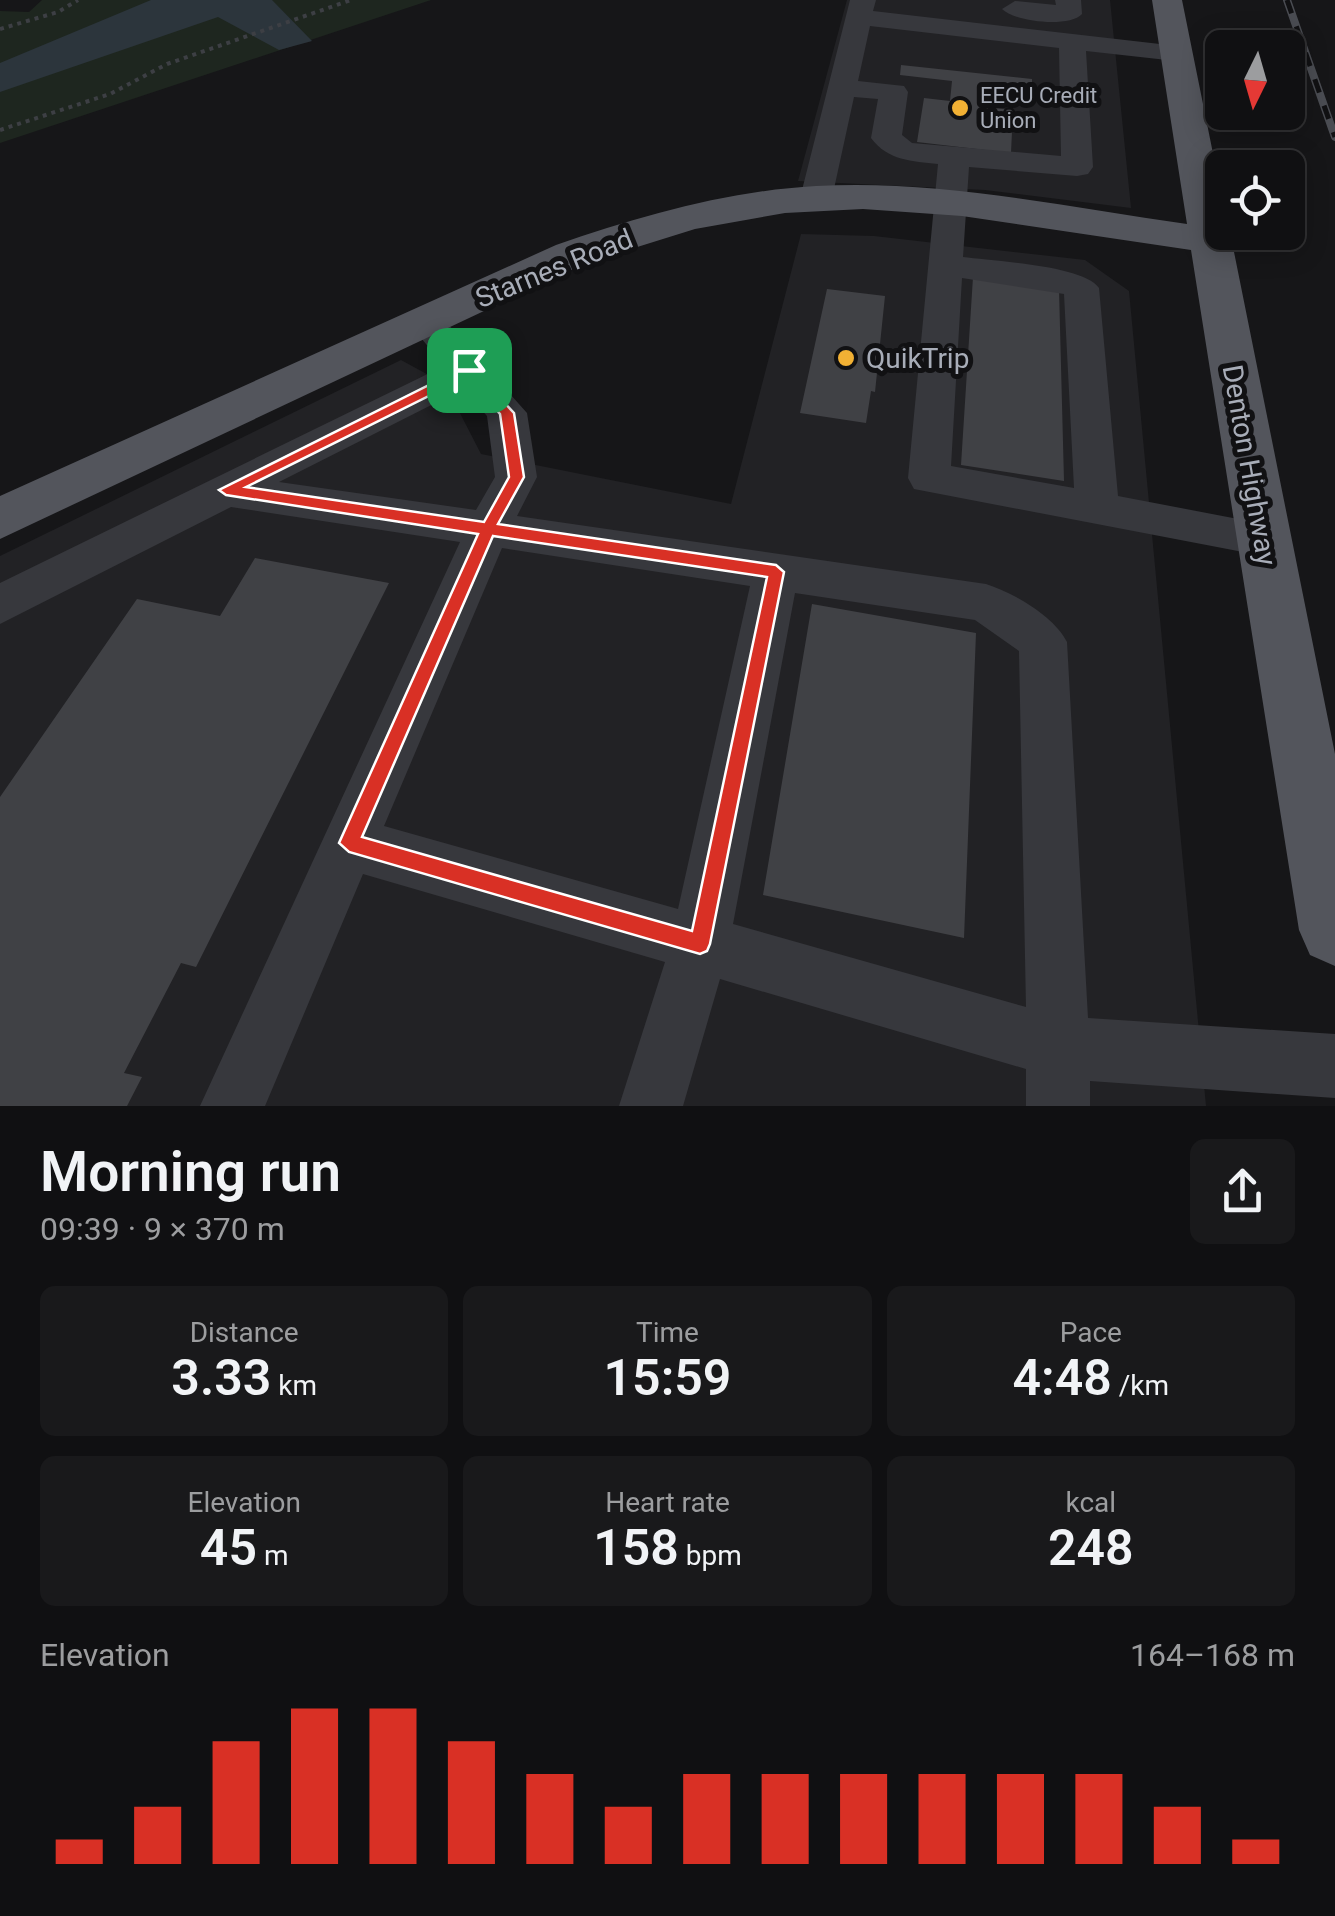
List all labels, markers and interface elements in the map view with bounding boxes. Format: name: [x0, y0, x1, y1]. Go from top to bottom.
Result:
north arrow: [1205, 30, 1305, 130]
map controls: [1205, 30, 1305, 250]
place label: EECU Credit Union: [980, 83, 1097, 133]
marker: EECU Credit Union: [949, 97, 971, 119]
button: locate: [1205, 150, 1305, 250]
street label: Starnes Road: [471, 222, 638, 315]
pin: [427, 328, 512, 413]
place label: QuikTrip: [866, 342, 969, 375]
icon: arrive: [442, 343, 497, 398]
marker: QuikTrip: [835, 347, 857, 369]
street label: Denton Highway: [1216, 362, 1283, 568]
button: share: [1190, 1139, 1295, 1244]
text: Morning run: [40, 1140, 341, 1204]
text: 09:39 · 9 × 370 m: [40, 1210, 285, 1248]
text: Distance: [190, 1316, 299, 1349]
text: Time: [636, 1316, 699, 1349]
text: Pace: [1060, 1316, 1122, 1349]
text: 3.33: [171, 1349, 271, 1407]
text: 15:59: [604, 1349, 731, 1407]
text: 4:48: [1013, 1349, 1112, 1407]
text: km: [271, 1369, 317, 1402]
text: /km: [1112, 1369, 1169, 1402]
text: Elevation: [187, 1486, 301, 1519]
text: Heart rate: [605, 1486, 730, 1519]
text: kcal: [1066, 1486, 1116, 1519]
text: 45: [200, 1519, 257, 1577]
text: 158: [593, 1519, 679, 1577]
text: 248: [1048, 1519, 1134, 1577]
text: m: [257, 1539, 288, 1572]
text: bpm: [679, 1539, 742, 1572]
text: Elevation: [40, 1636, 170, 1674]
text: 164–168 m: [1130, 1636, 1295, 1674]

